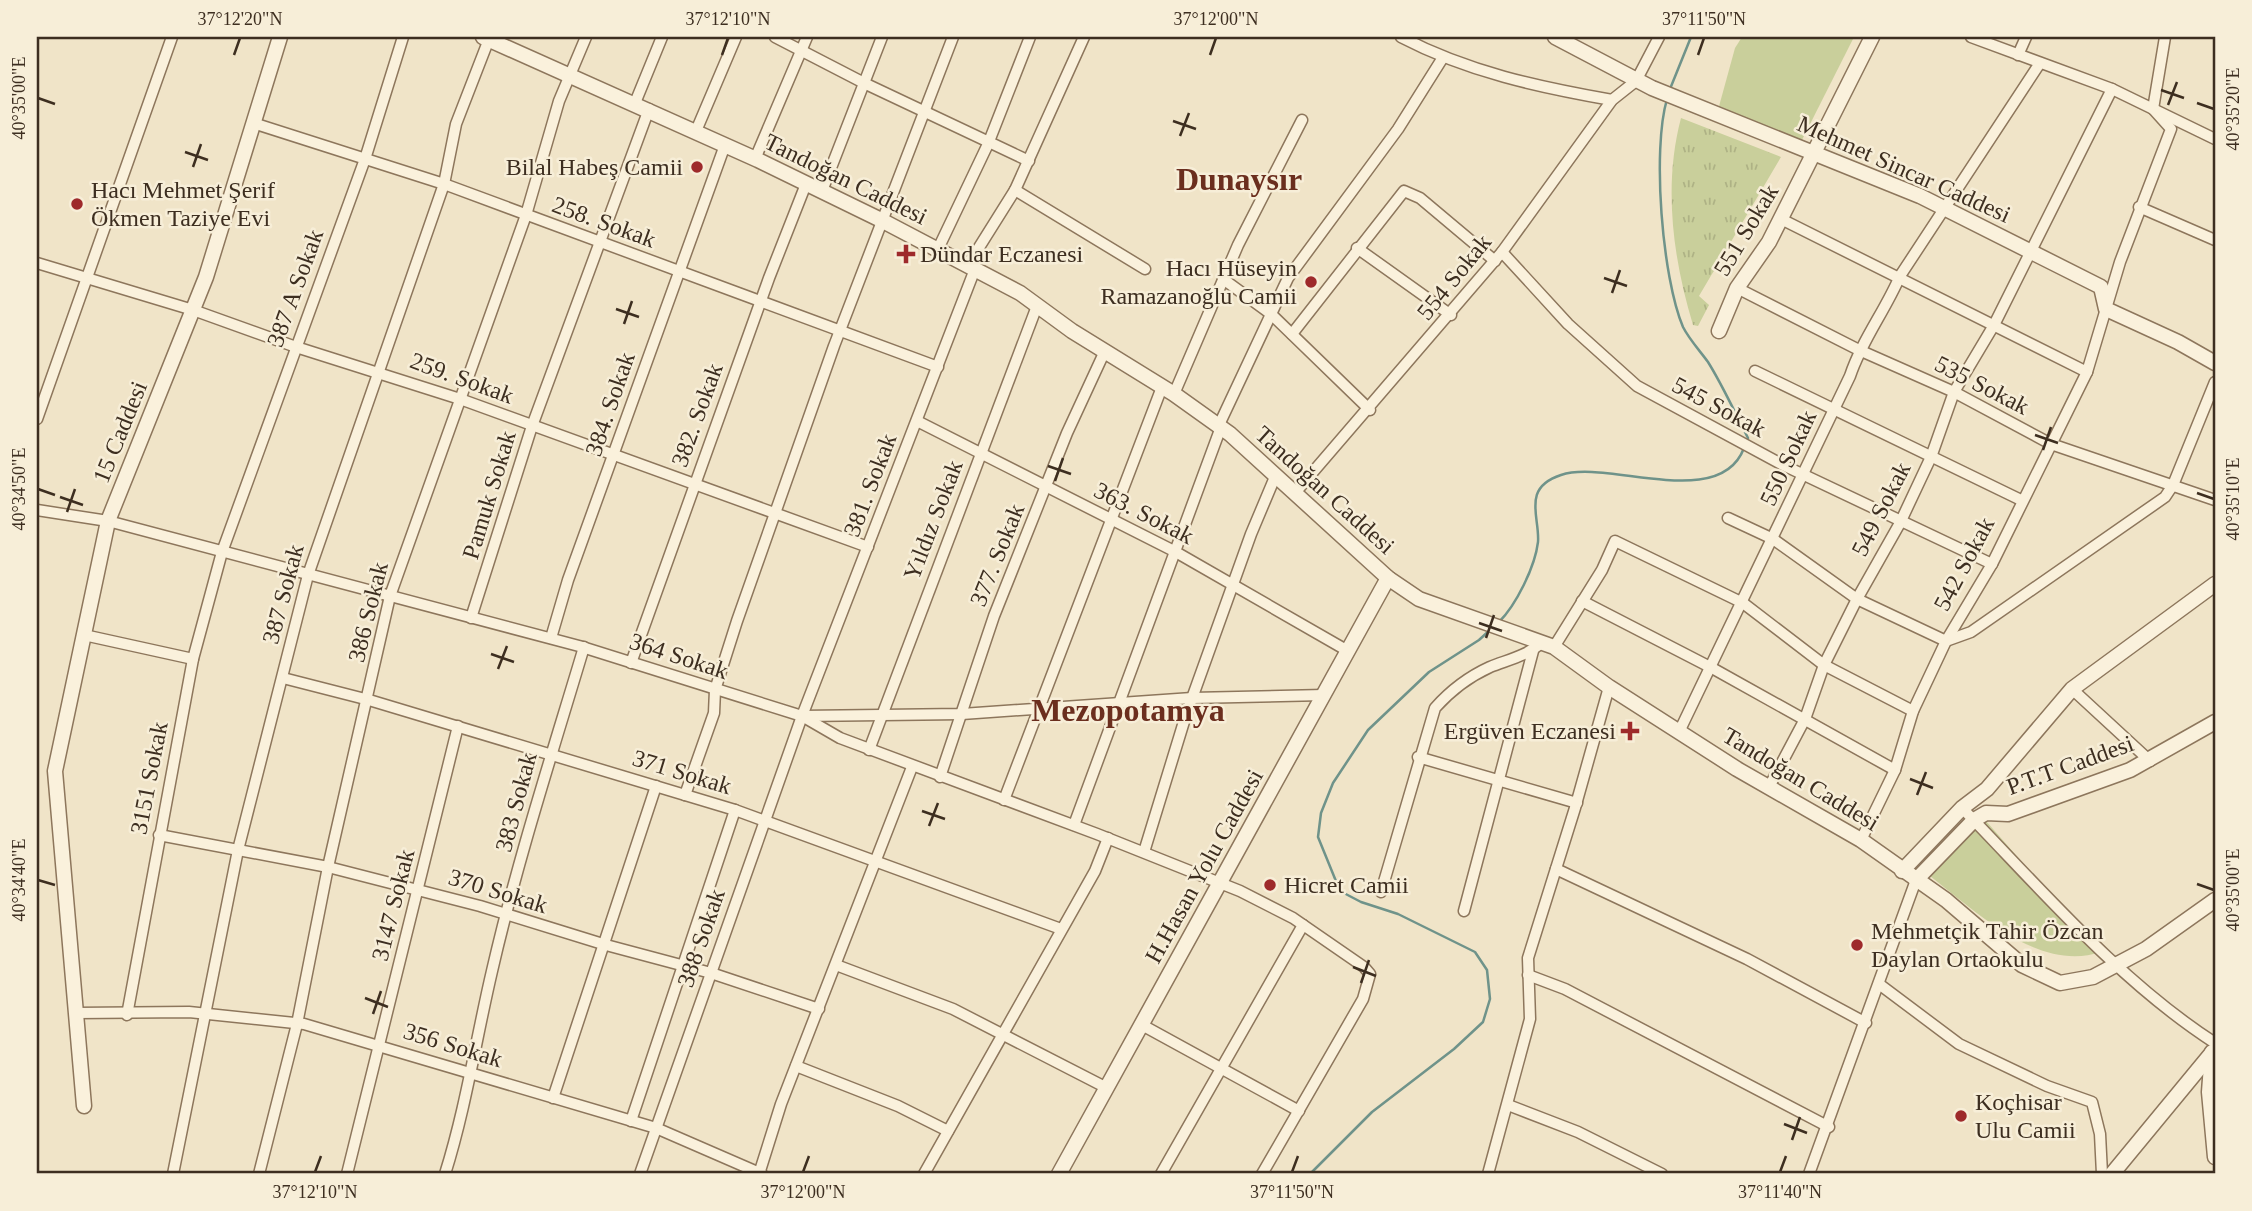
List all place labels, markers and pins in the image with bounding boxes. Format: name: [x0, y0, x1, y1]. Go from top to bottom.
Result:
place label: Bilal Habeş Camii: [506, 154, 683, 180]
marker: Bilal Habeş Camii: [689, 159, 705, 175]
place label: Hacı Mehmet Şerif Ökmen Taziye Evi: [91, 177, 275, 231]
marker: Hacı Mehmet Şerif Ökmen Taziye Evi: [69, 196, 85, 212]
place label: Dündar Eczanesi: [920, 241, 1084, 267]
marker: Dündar Eczanesi: [898, 246, 914, 262]
place label: Hacı Hüseyin Ramazanoğlu Camii: [1100, 255, 1297, 309]
marker: Hacı Hüseyin Ramazanoğlu Camii: [1303, 274, 1319, 290]
place label: Ergüven Eczanesi: [1444, 718, 1616, 744]
marker: Ergüven Eczanesi: [1622, 723, 1638, 739]
place label: Hicret Camii: [1284, 872, 1409, 898]
marker: Hicret Camii: [1262, 877, 1278, 893]
place label: Mehmetçik Tahir Özcan Daylan Ortaokulu: [1871, 918, 2103, 972]
marker: Mehmetçik Tahir Özcan Daylan Ortaokulu: [1849, 937, 1865, 953]
place label: Koçhisar Ulu Camii: [1975, 1089, 2076, 1143]
marker: Koçhisar Ulu Camii: [1953, 1108, 1969, 1124]

